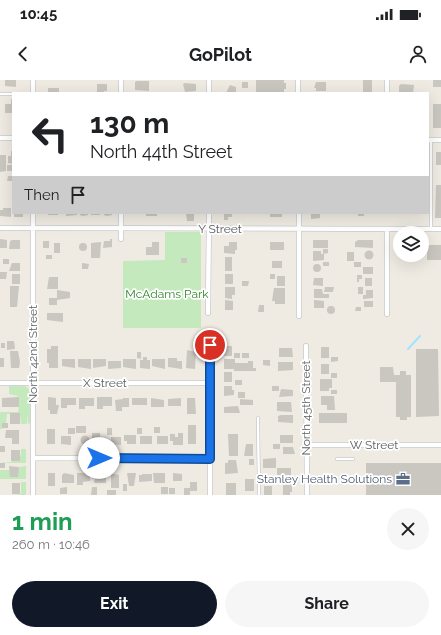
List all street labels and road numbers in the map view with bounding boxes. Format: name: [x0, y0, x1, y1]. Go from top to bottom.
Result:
street label: Y Street: [198, 222, 242, 236]
street label: North 42nd Street: [26, 305, 40, 403]
street label: North 45th Street: [299, 360, 313, 456]
street label: X Street: [83, 376, 127, 390]
street label: W Street: [350, 438, 398, 452]

